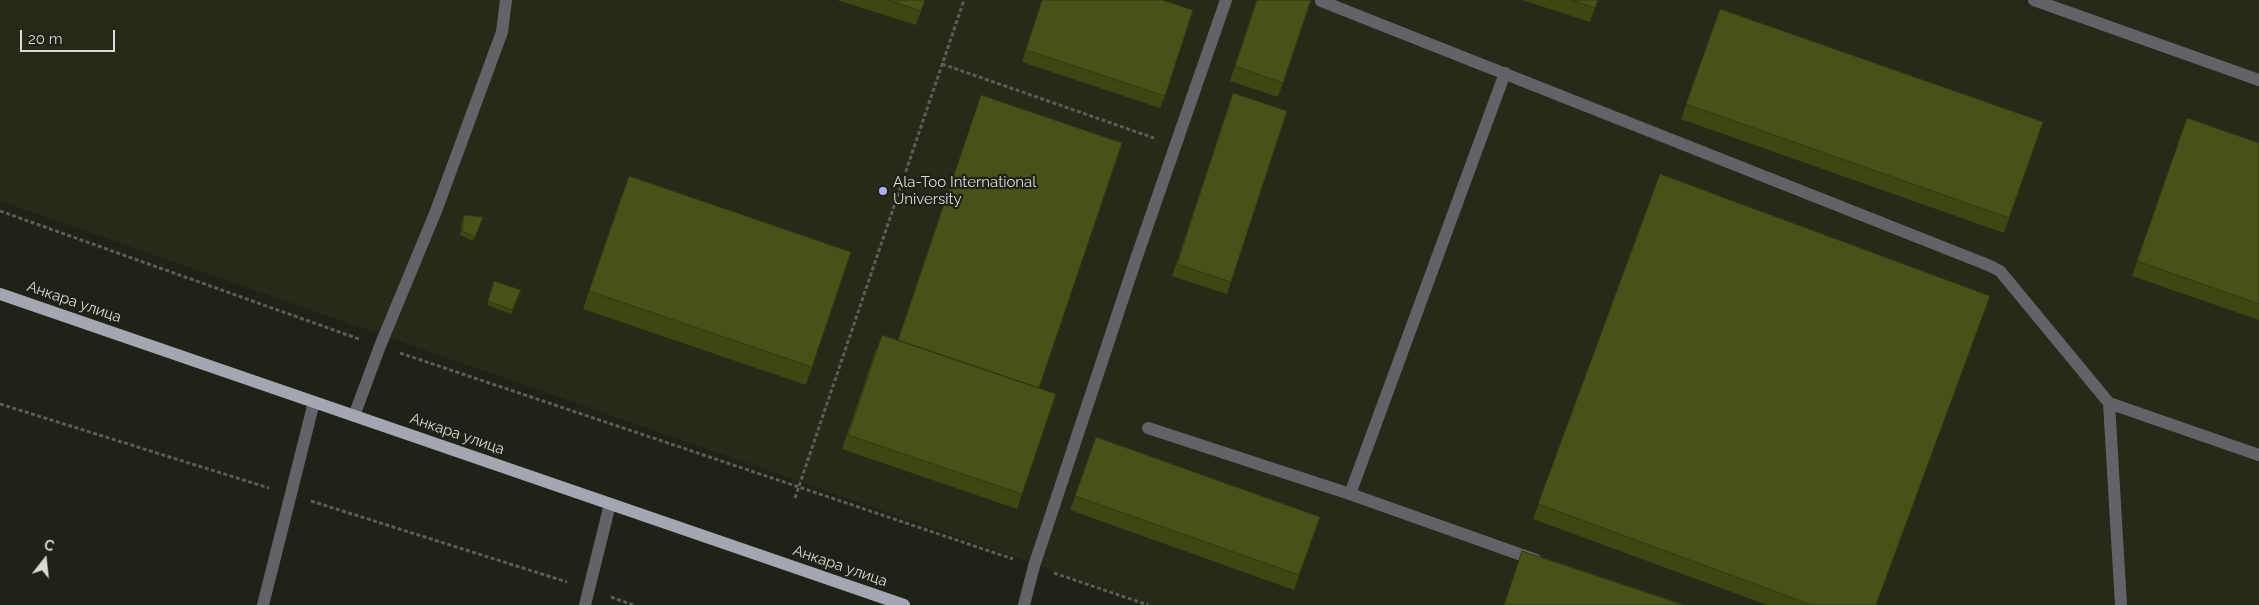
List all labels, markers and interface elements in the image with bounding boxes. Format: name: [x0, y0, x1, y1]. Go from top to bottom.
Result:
scale bar: [22, 20, 118, 52]
text: 20 m: [28, 30, 63, 48]
place label: Ala-Too International University: [893, 173, 1036, 208]
marker: Ala-Too International University: [877, 185, 889, 197]
street label: Анкара улица: [24, 277, 124, 327]
street label: Анкара улица: [407, 409, 507, 459]
north arrow: [20, 535, 70, 585]
text: С: [42, 537, 56, 555]
street label: Анкара улица: [790, 541, 890, 591]

